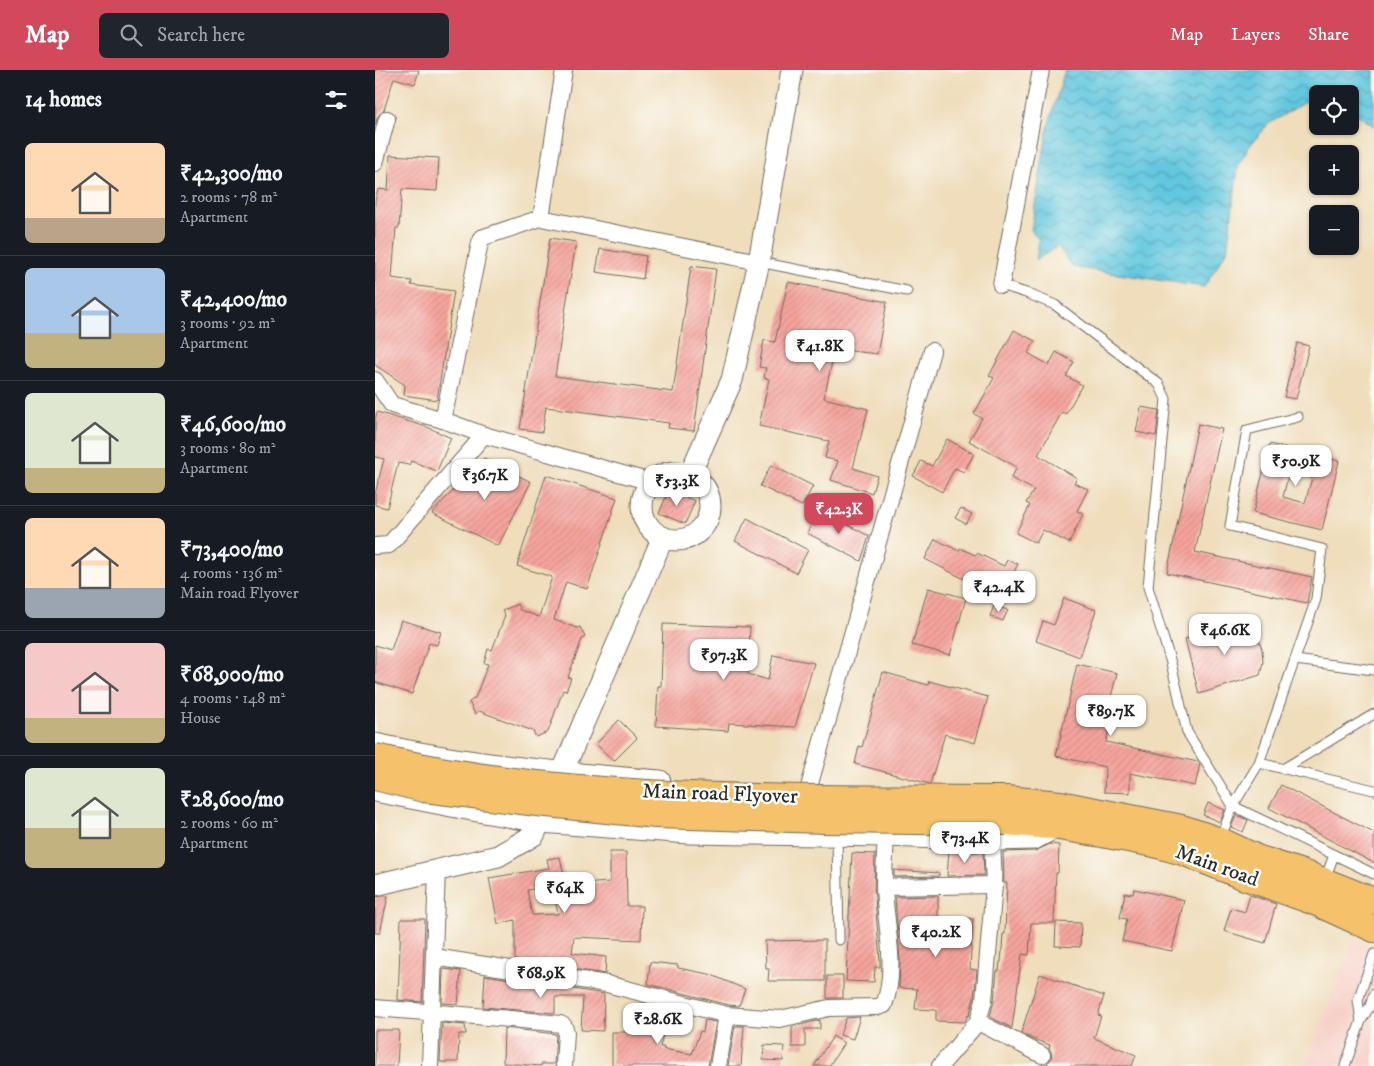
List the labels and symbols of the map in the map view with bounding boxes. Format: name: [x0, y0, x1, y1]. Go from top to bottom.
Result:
pin: ₹41.8K: [779, 330, 861, 372]
pin: ₹50.9K: [1255, 444, 1337, 487]
pin: ₹36.7K: [444, 458, 526, 501]
pin: ₹53.3K: [636, 464, 718, 507]
pin: ₹42.3K: [798, 492, 880, 535]
pin: ₹42.4K: [958, 570, 1040, 613]
pin: ₹46.6K: [1184, 614, 1266, 656]
pin: ₹97.3K: [683, 638, 765, 681]
pin: ₹89.7K: [1070, 694, 1152, 737]
street label: Main road Flyover: [642, 778, 798, 810]
pin: ₹73.4K: [924, 822, 1006, 864]
street label: Main road: [1172, 839, 1263, 893]
pin: ₹64K: [535, 872, 595, 914]
pin: ₹40.2K: [895, 916, 977, 958]
pin: ₹68.9K: [500, 956, 582, 999]
pin: ₹28.6K: [617, 1002, 699, 1045]

